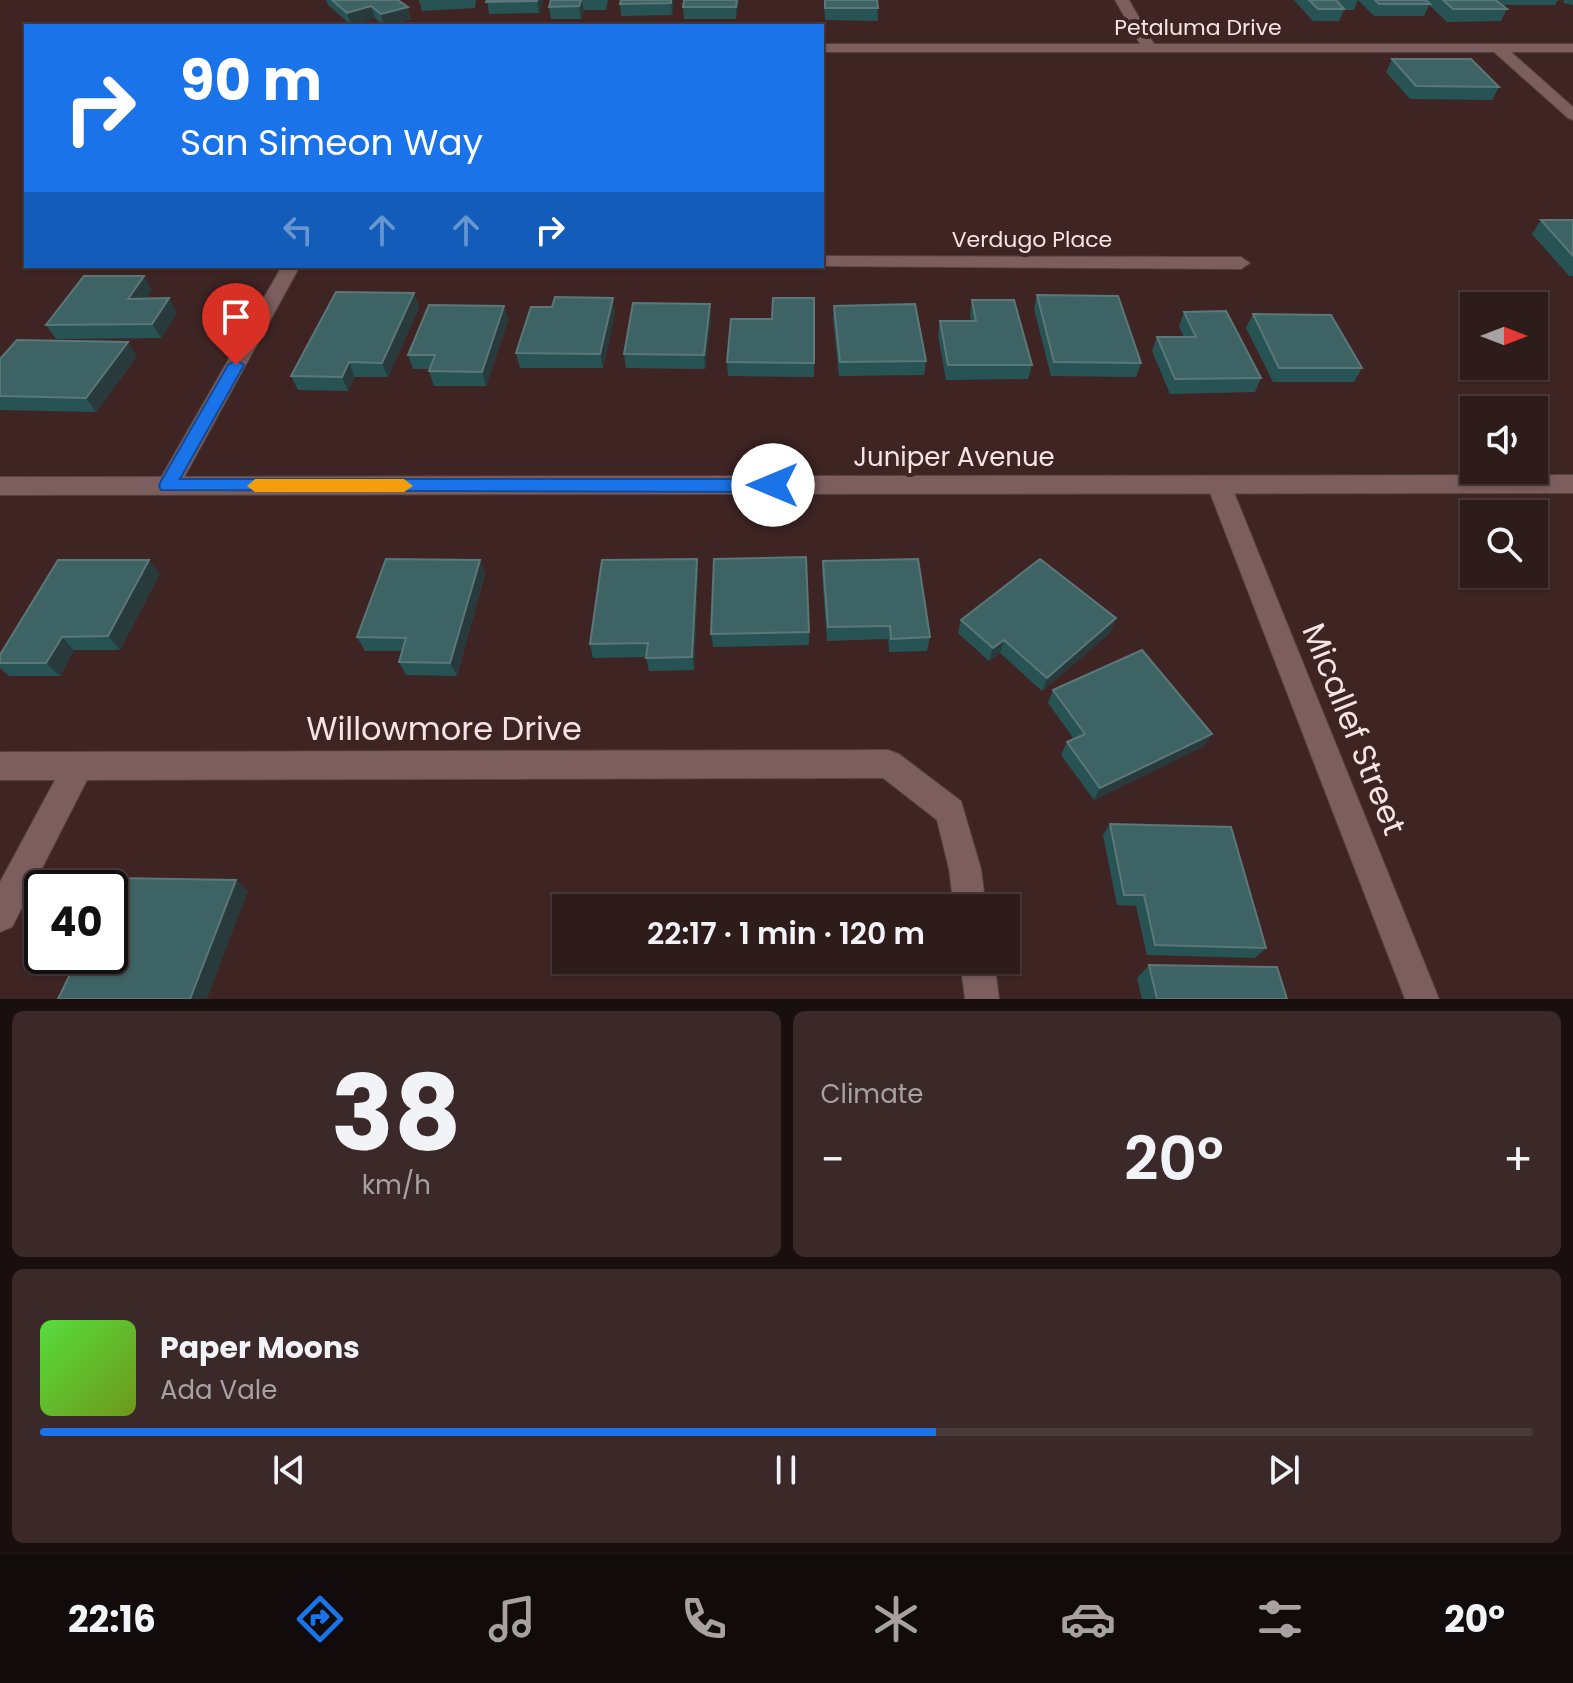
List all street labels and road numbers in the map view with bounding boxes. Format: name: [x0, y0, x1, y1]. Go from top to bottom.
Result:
street label: Petaluma Drive: [1114, 12, 1282, 43]
street label: Verdugo Place: [952, 224, 1112, 255]
street label: Juniper Avenue: [853, 439, 1055, 475]
street label: Micallef Street: [1291, 616, 1417, 841]
street label: Willowmore Drive: [306, 706, 582, 751]

